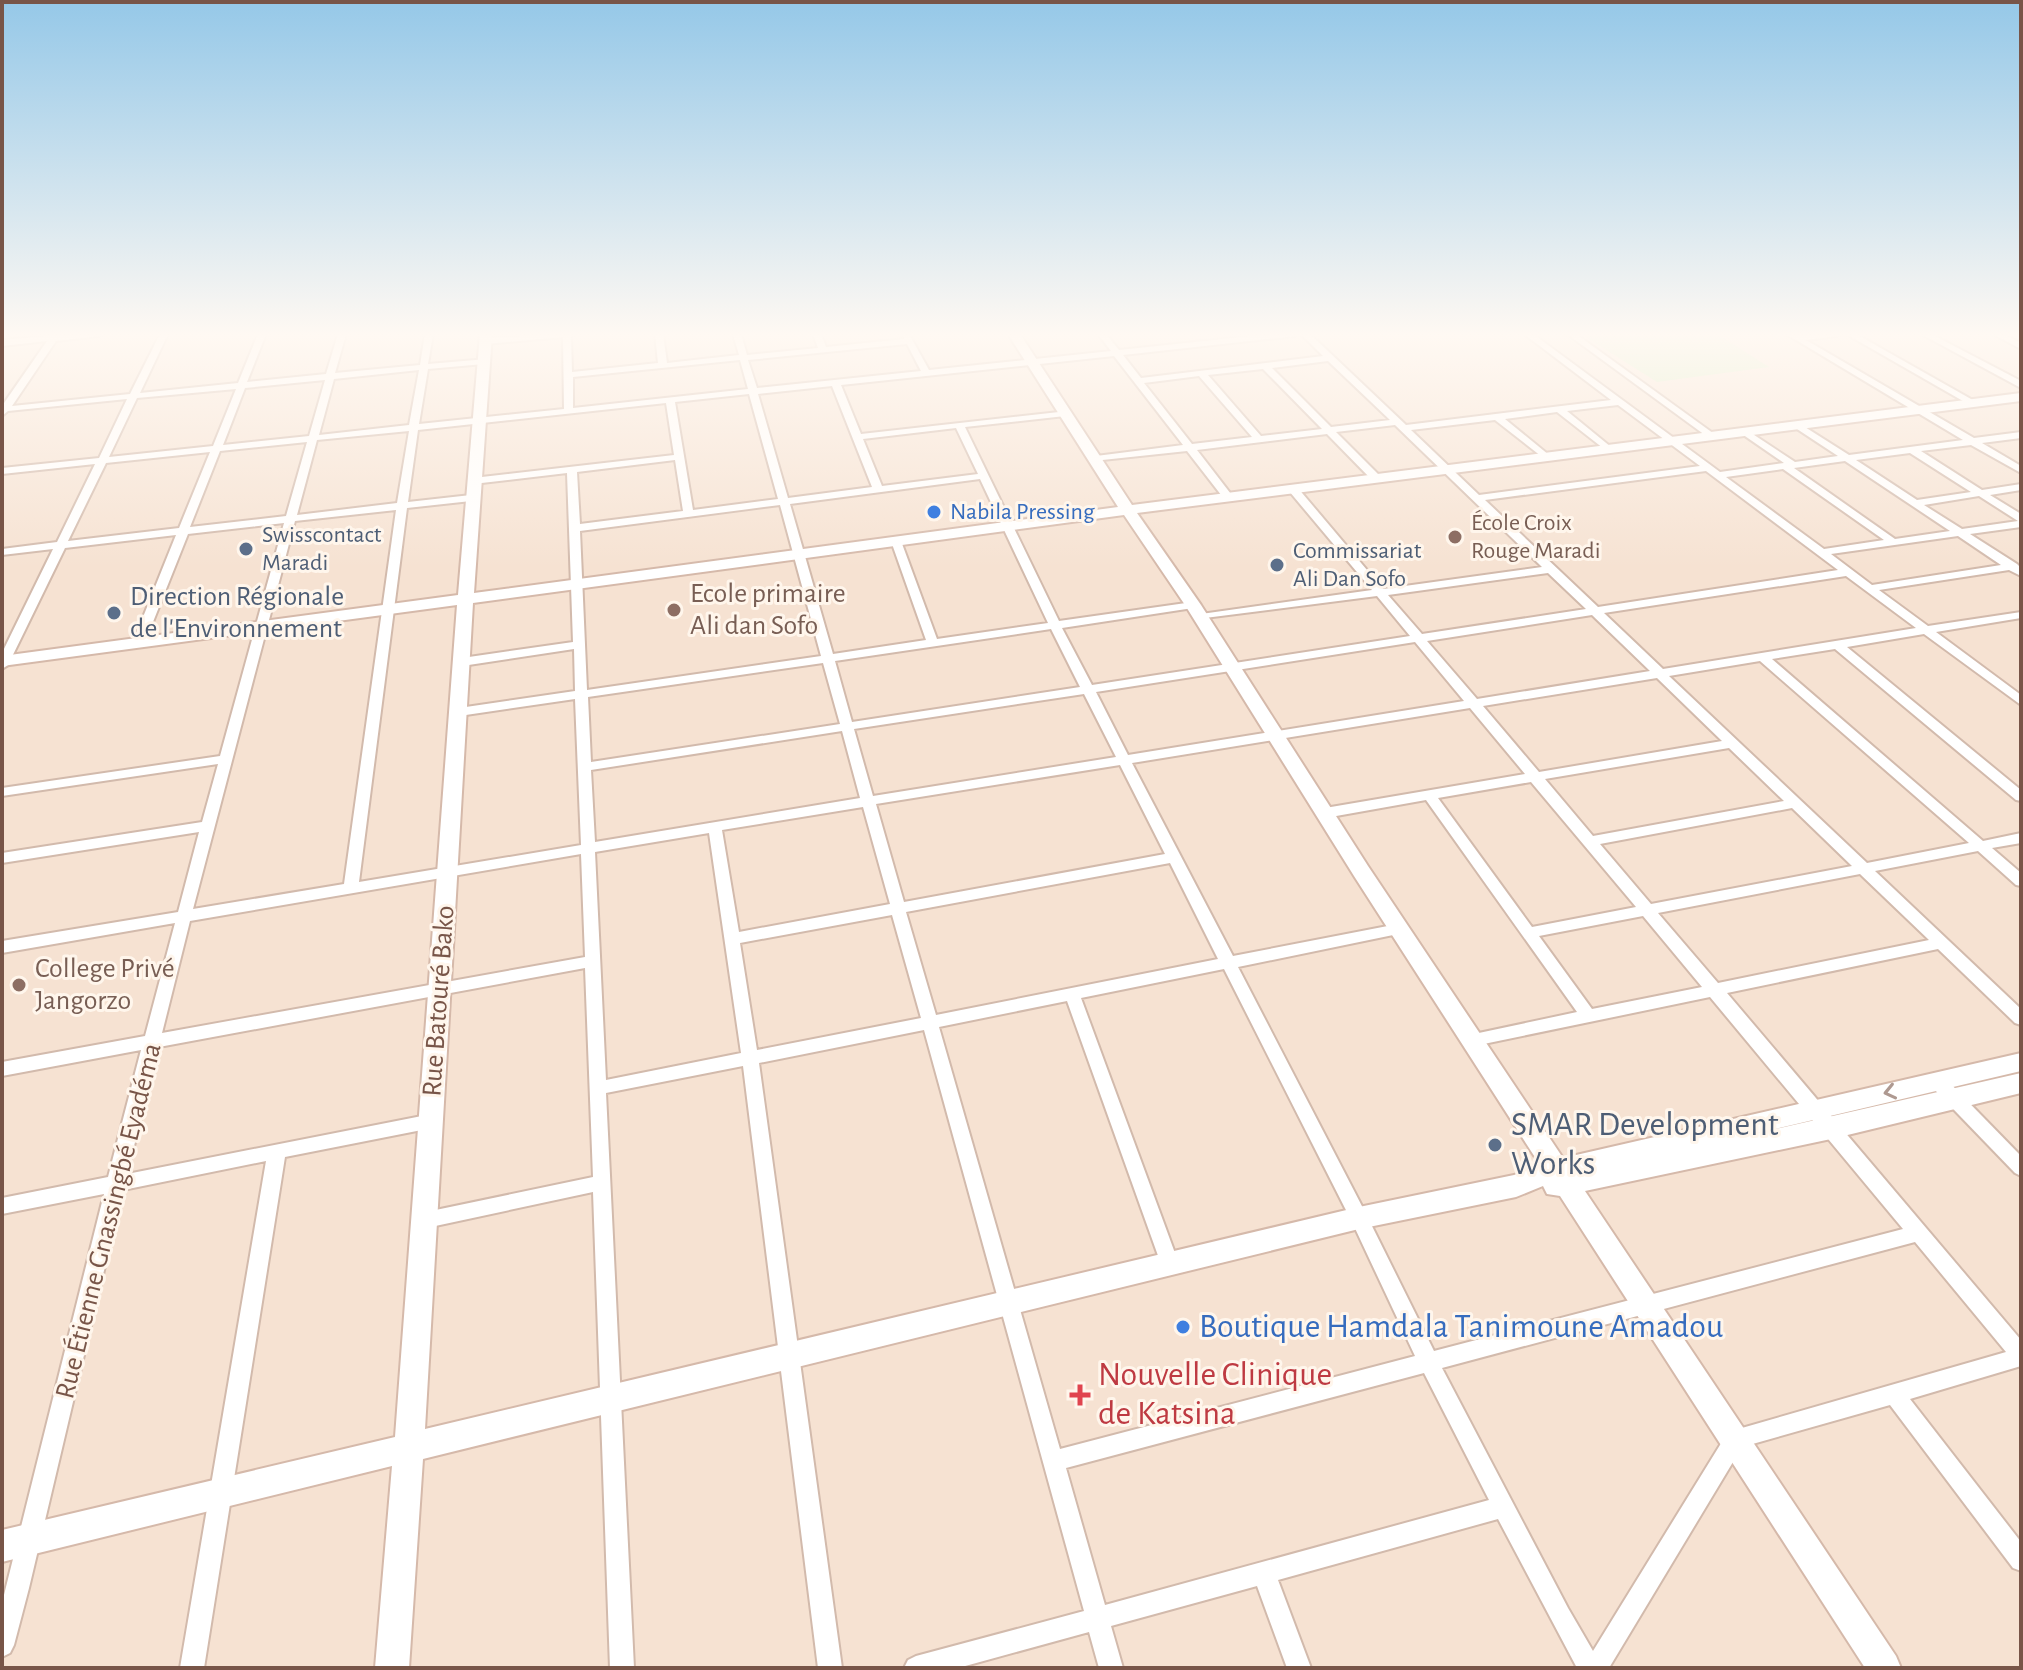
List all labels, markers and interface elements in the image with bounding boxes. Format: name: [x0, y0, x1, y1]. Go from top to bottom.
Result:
place label: Nabila Pressing: [950, 500, 1095, 524]
marker: Nabila Pressing: [925, 503, 943, 521]
place label: École Croix Rouge Maradi: [1471, 509, 1601, 563]
place label: Swisscontact Maradi: [262, 523, 382, 575]
marker: École Croix Rouge Maradi: [1446, 528, 1464, 546]
place label: Commissariat Ali Dan Sofo: [1293, 539, 1422, 591]
marker: Swisscontact Maradi: [237, 540, 255, 558]
marker: Commissariat Ali Dan Sofo: [1268, 556, 1286, 574]
place label: Ecole primaire Ali dan Sofo: [690, 580, 846, 640]
place label: Direction Régionale de l'Environnement: [130, 583, 344, 643]
marker: Ecole primaire Ali dan Sofo: [665, 601, 683, 619]
marker: Direction Régionale de l'Environnement: [105, 604, 123, 622]
street label: Rue Batouré Bako: [418, 904, 460, 1098]
place label: College Privé Jangorzo: [35, 955, 175, 1015]
marker: College Privé Jangorzo: [10, 976, 28, 994]
street label: Rue Étienne Gnassingbé Eyadéma: [48, 1040, 167, 1402]
one-way arrow: [1884, 1083, 1898, 1100]
place label: SMAR Development Works: [1511, 1108, 1779, 1181]
marker: SMAR Development Works: [1486, 1136, 1504, 1154]
place label: Boutique Hamdala Tanimoune Amadou: [1199, 1310, 1723, 1344]
marker: Boutique Hamdala Tanimoune Amadou: [1174, 1318, 1192, 1336]
place label: Nouvelle Clinique de Katsina: [1098, 1358, 1332, 1431]
marker: Nouvelle Clinique de Katsina: [1069, 1384, 1091, 1406]

